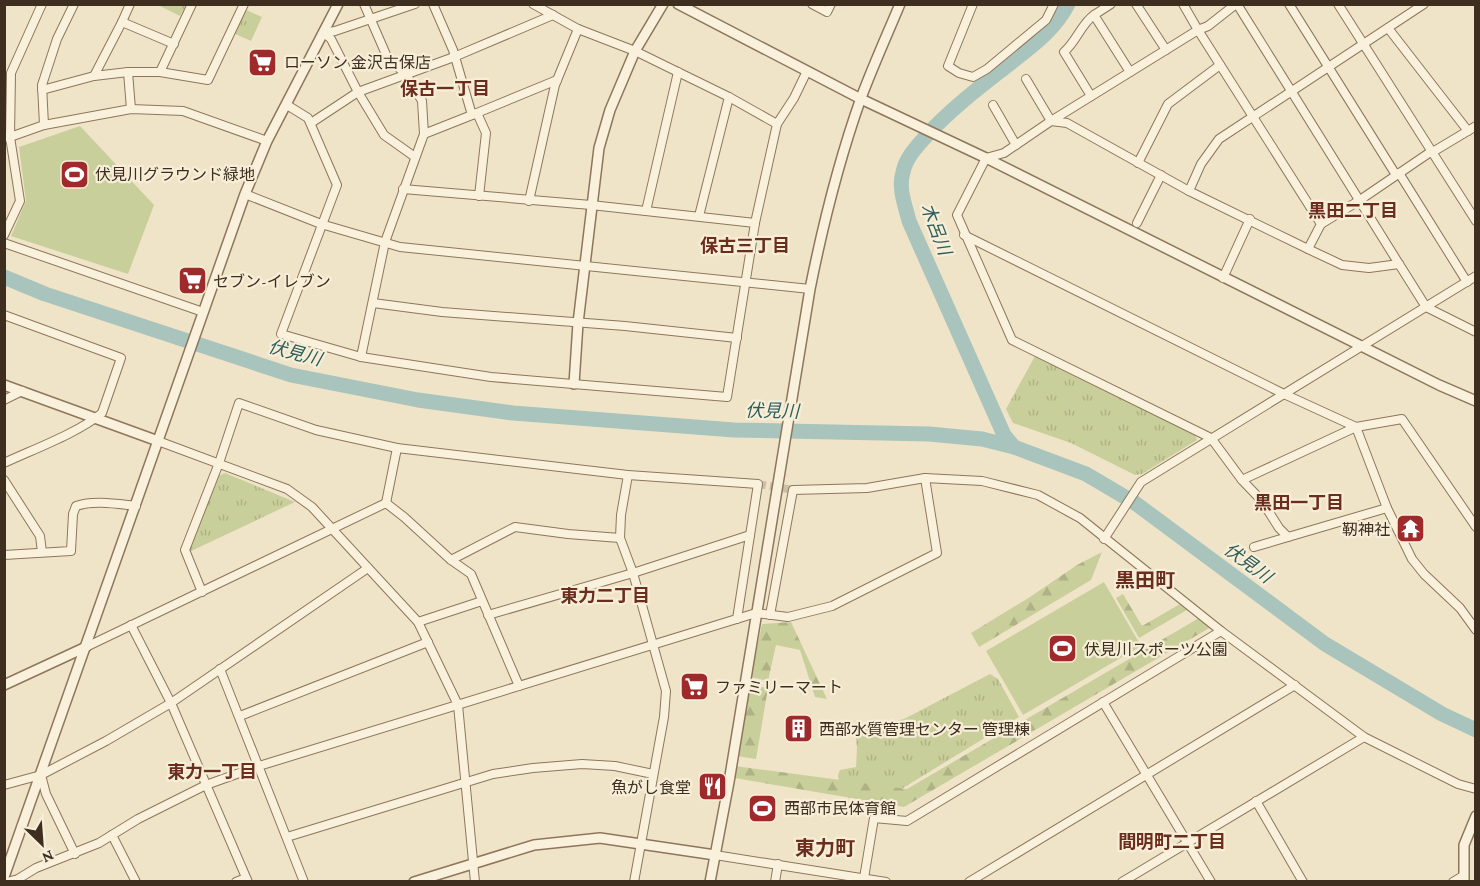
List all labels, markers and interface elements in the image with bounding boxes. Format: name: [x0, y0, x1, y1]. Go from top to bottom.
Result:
supermarket icon: ローソン 金沢古保店: [247, 46, 279, 78]
place label: ローソン 金沢古保店: [284, 54, 431, 71]
district label: 保古一丁目: [400, 79, 490, 99]
sports icon: 伏見川グラウンド緑地: [58, 158, 90, 190]
place label: 伏見川グラウンド緑地: [95, 166, 255, 183]
water label: 木呂川: [917, 200, 956, 260]
district label: 黒田二丁目: [1308, 201, 1398, 221]
district label: 保古三丁目: [700, 236, 790, 256]
supermarket icon: セブン-イレブン: [176, 265, 208, 297]
place label: セブン-イレブン: [213, 273, 331, 290]
water label: 伏見川: [266, 336, 326, 370]
water label: 伏見川: [745, 401, 801, 422]
district label: 黒田一丁目: [1254, 493, 1344, 513]
temple icon: 靭神社: [1395, 513, 1427, 545]
place label: 靭神社: [1342, 521, 1390, 538]
water label: 伏見川: [1220, 539, 1277, 588]
district label: 黒田町: [1115, 569, 1175, 591]
district label: 東力二丁目: [560, 586, 650, 606]
sports icon: 伏見川スポーツ公園: [1047, 633, 1079, 665]
place label: 伏見川スポーツ公園: [1084, 641, 1228, 658]
supermarket icon: ファミリーマート: [678, 671, 710, 703]
place label: ファミリーマート: [715, 679, 843, 696]
building icon: 西部水質管理センター 管理棟: [782, 713, 814, 745]
place label: 西部水質管理センター 管理棟: [819, 721, 1030, 738]
district label: 東力一丁目: [167, 762, 257, 782]
restaurant icon: 魚がし食堂: [696, 771, 728, 803]
place label: 魚がし食堂: [611, 778, 691, 796]
sports icon: 西部市民体育館: [747, 792, 779, 824]
place label: 西部市民体育館: [784, 800, 896, 817]
north arrow: [12, 814, 72, 874]
district label: 間明町二丁目: [1118, 832, 1226, 852]
district label: 東力町: [795, 837, 855, 859]
text: N: [40, 847, 57, 867]

